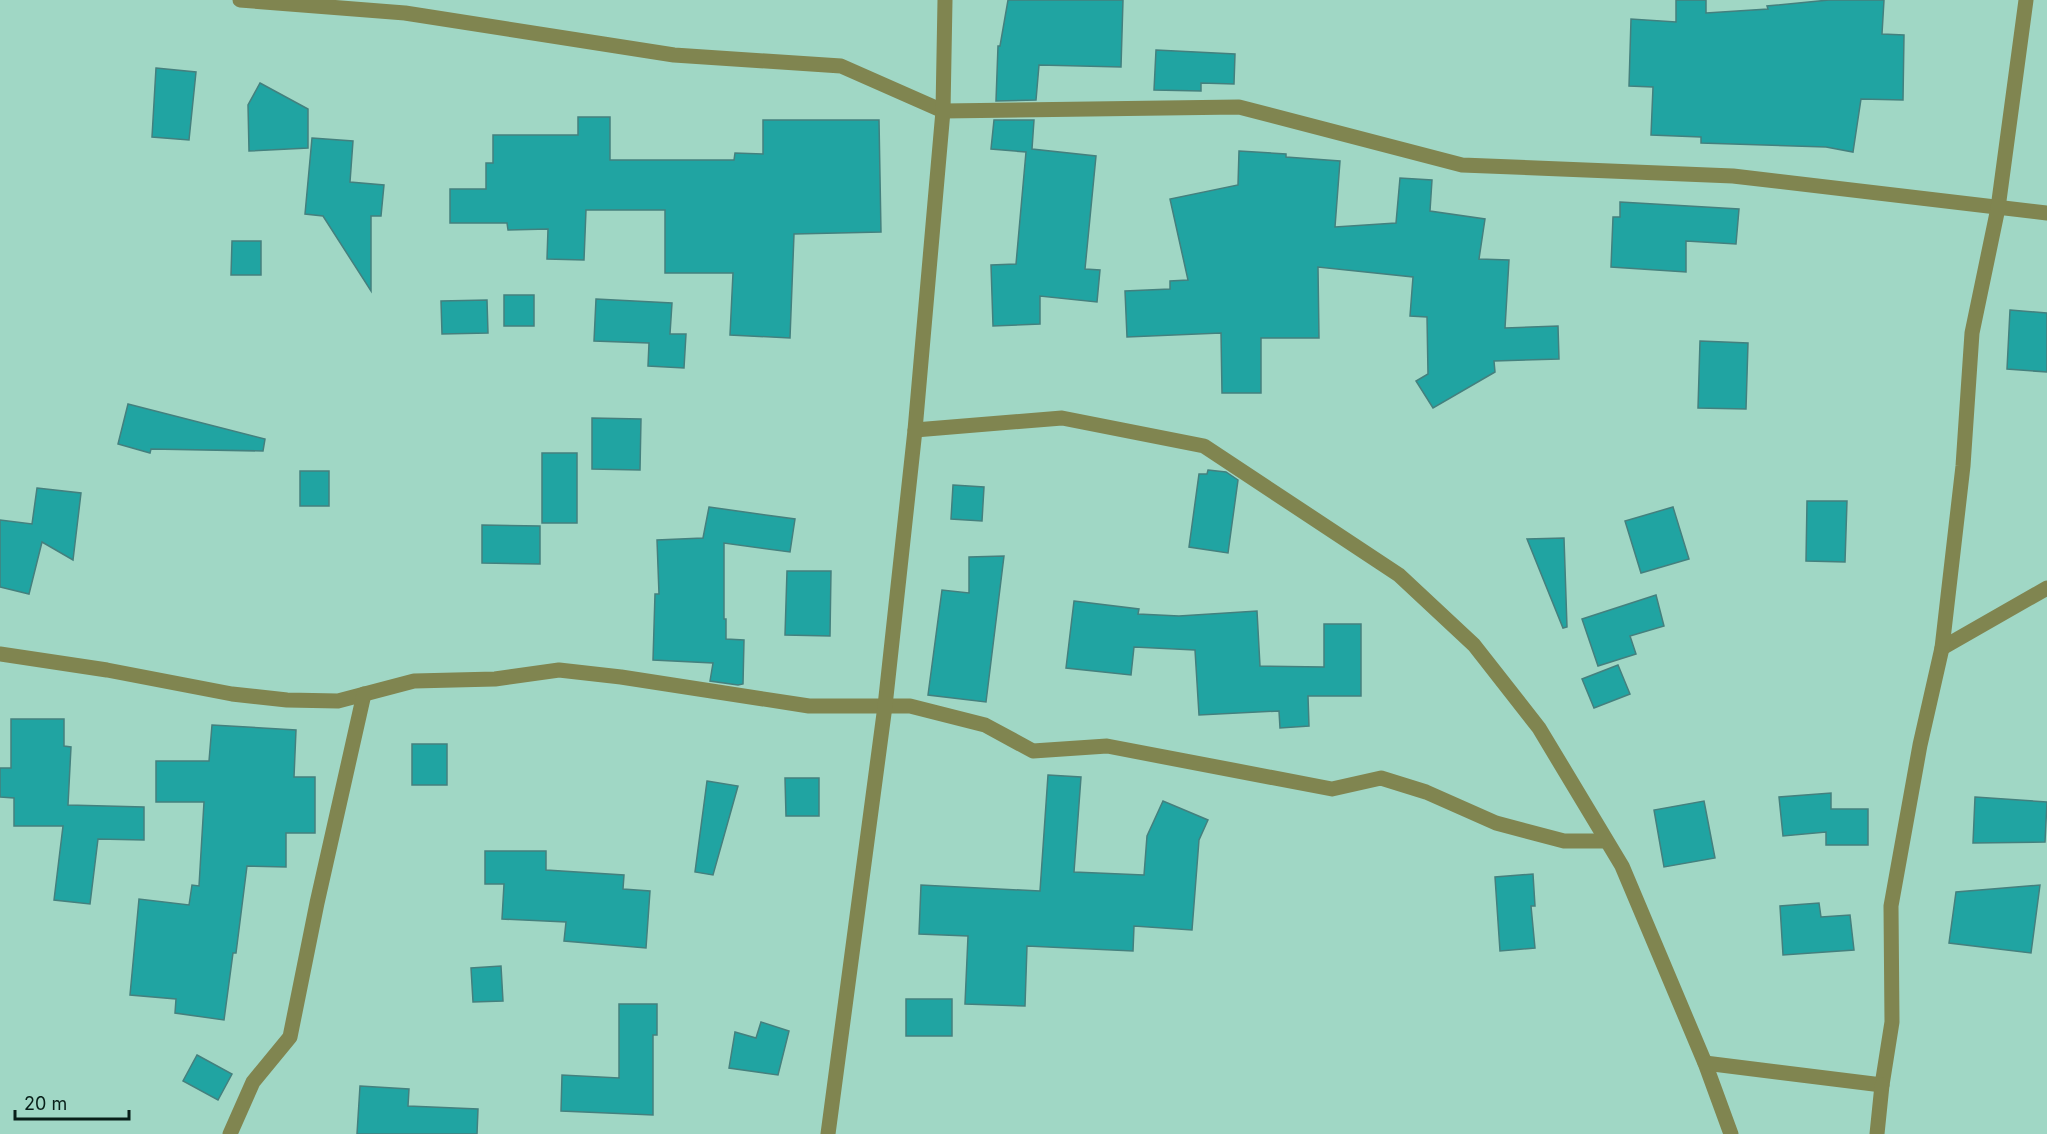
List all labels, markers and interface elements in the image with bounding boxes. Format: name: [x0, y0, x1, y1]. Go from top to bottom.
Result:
scale bar: [15, 1083, 129, 1121]
text: 20 m: [24, 1093, 67, 1114]

